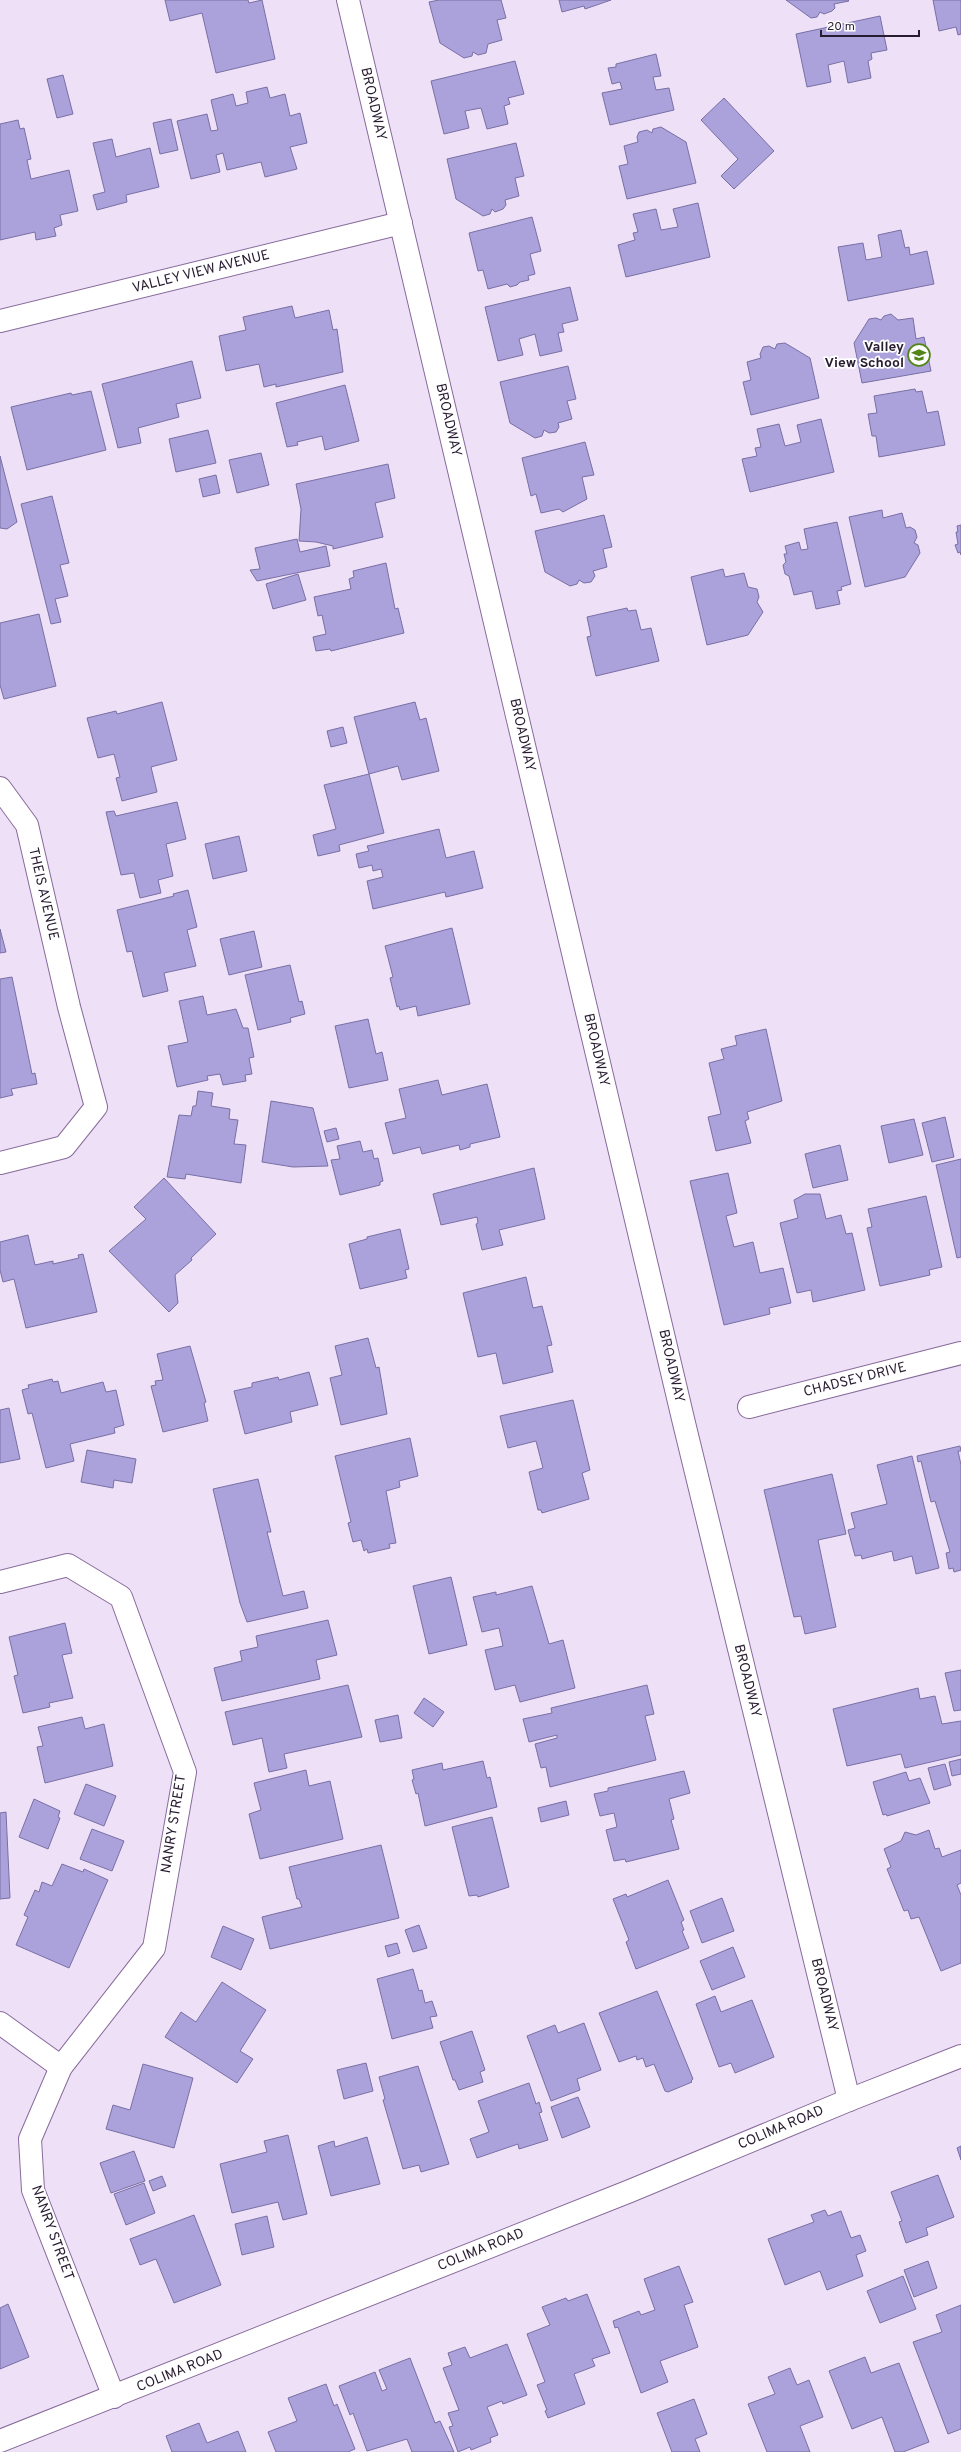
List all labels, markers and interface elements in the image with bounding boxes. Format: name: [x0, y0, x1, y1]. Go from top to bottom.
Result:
scale bar: [821, 12, 919, 38]
text: 20 m: [827, 19, 855, 35]
street label: BROADWAY: [356, 66, 390, 142]
street label: VALLEY VIEW AVENUE: [131, 247, 271, 297]
place label: Valley View School: [825, 339, 904, 372]
school or university icon: Valley View School: [906, 342, 932, 368]
street label: BROADWAY: [431, 382, 465, 458]
street label: BROADWAY: [505, 697, 539, 773]
street label: THEIS AVENUE: [24, 846, 62, 942]
street label: BROADWAY: [579, 1012, 613, 1088]
street label: BROADWAY: [654, 1328, 688, 1404]
street label: CHADSEY DRIVE: [802, 1359, 908, 1401]
street label: BROADWAY: [730, 1643, 764, 1719]
street label: NANRY STREET: [158, 1773, 190, 1875]
street label: BROADWAY: [807, 1957, 841, 2033]
street label: COLIMA ROAD: [736, 2102, 826, 2154]
street label: NANRY STREET: [27, 2183, 77, 2283]
street label: COLIMA ROAD: [435, 2225, 527, 2275]
street label: COLIMA ROAD: [134, 2346, 226, 2396]

